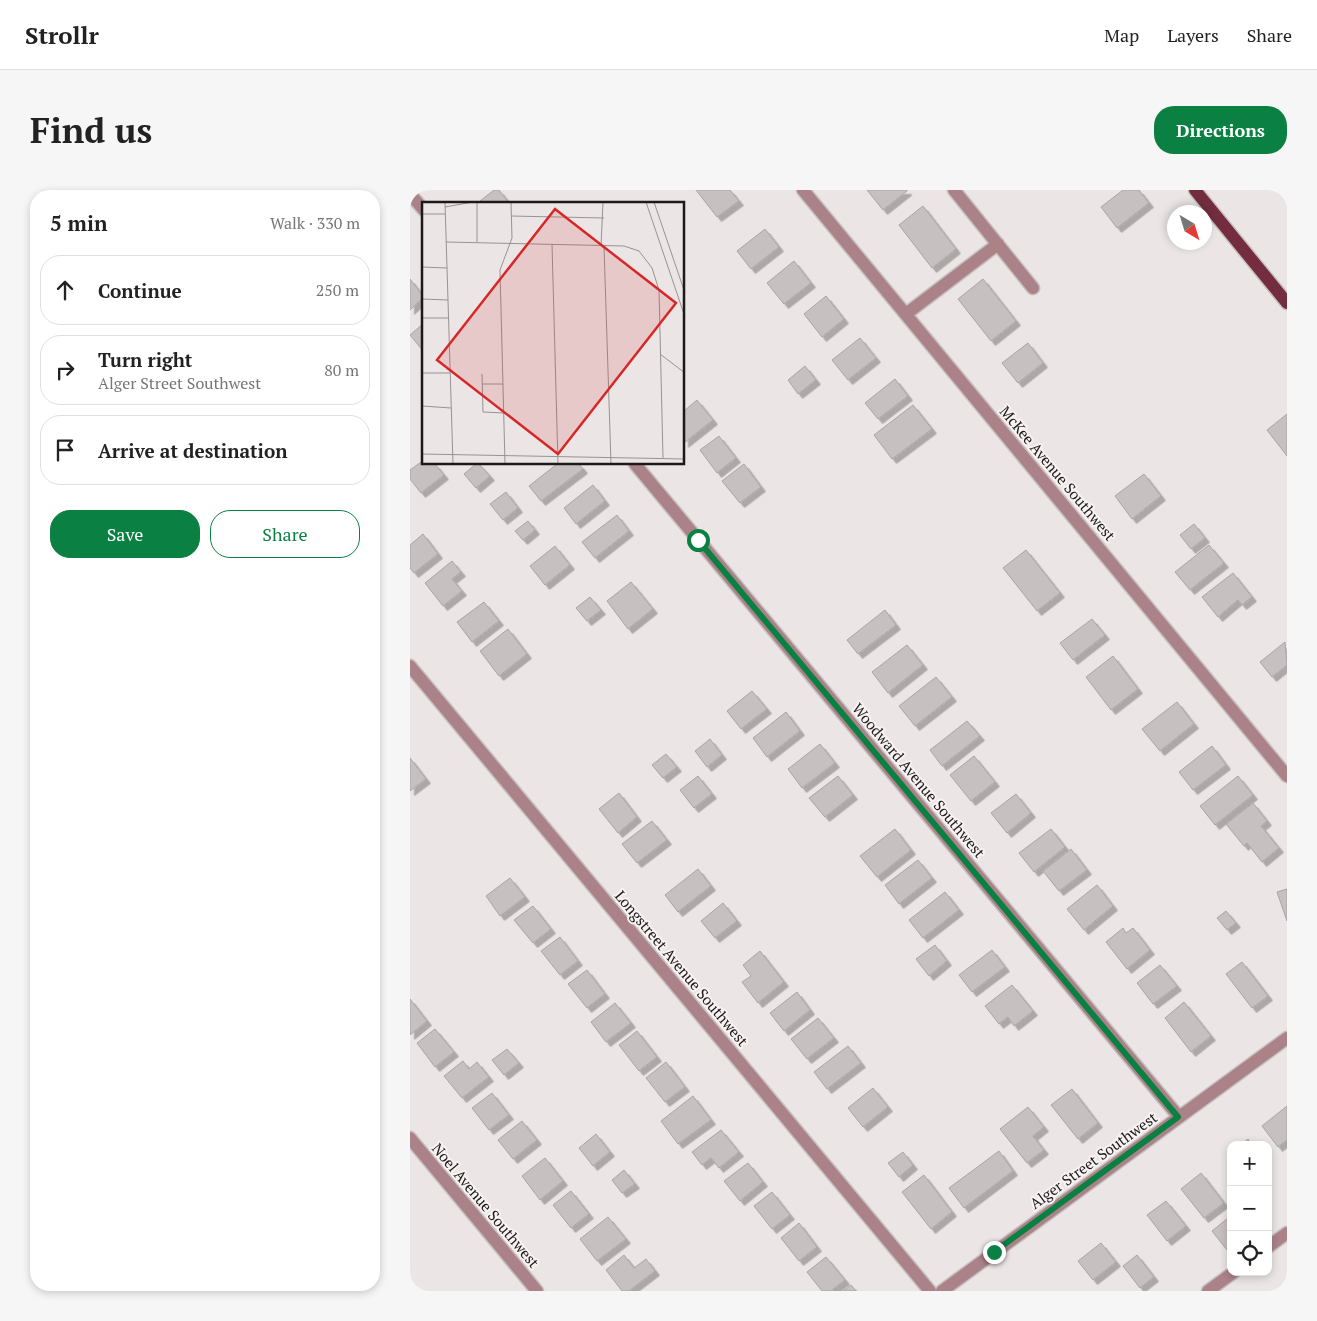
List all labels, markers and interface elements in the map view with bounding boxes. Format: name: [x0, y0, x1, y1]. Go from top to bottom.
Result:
text: Strollr: [25, 19, 99, 51]
text: Map: [1104, 23, 1139, 47]
text: Layers: [1167, 23, 1219, 47]
text: Share: [1247, 23, 1292, 47]
button: Directions: [1154, 106, 1287, 154]
text: Find us: [30, 107, 152, 153]
inset map: [422, 202, 685, 465]
north arrow: [1167, 205, 1212, 250]
text: 5 min: [50, 209, 107, 237]
text: Walk · 330 m: [270, 212, 360, 234]
icon: ahead: [51, 276, 79, 304]
text: Continue: [98, 278, 182, 303]
text: 250 m: [316, 279, 359, 301]
text: Turn right: [98, 347, 192, 372]
icon: right: [51, 356, 79, 384]
text: 80 m: [324, 359, 359, 381]
text: Alger Street Southwest: [98, 372, 261, 394]
street label: McKee Avenue Southwest: [996, 402, 1121, 545]
icon: arrive: [51, 436, 79, 464]
text: Arrive at destination: [98, 438, 287, 463]
button: Save: [50, 510, 200, 558]
button: Share: [210, 510, 360, 558]
route start: [687, 529, 710, 552]
street label: Woodward Avenue Southwest: [848, 698, 990, 862]
street label: Longstreet Avenue Southwest: [611, 886, 753, 1050]
street label: Alger Street Southwest: [1025, 1107, 1161, 1213]
street label: Noel Avenue Southwest: [428, 1138, 544, 1272]
map controls: [1227, 1141, 1272, 1276]
button: +: [1227, 1141, 1272, 1186]
button: −: [1227, 1186, 1272, 1231]
button: locate: [1227, 1231, 1272, 1276]
route end: [983, 1241, 1006, 1264]

